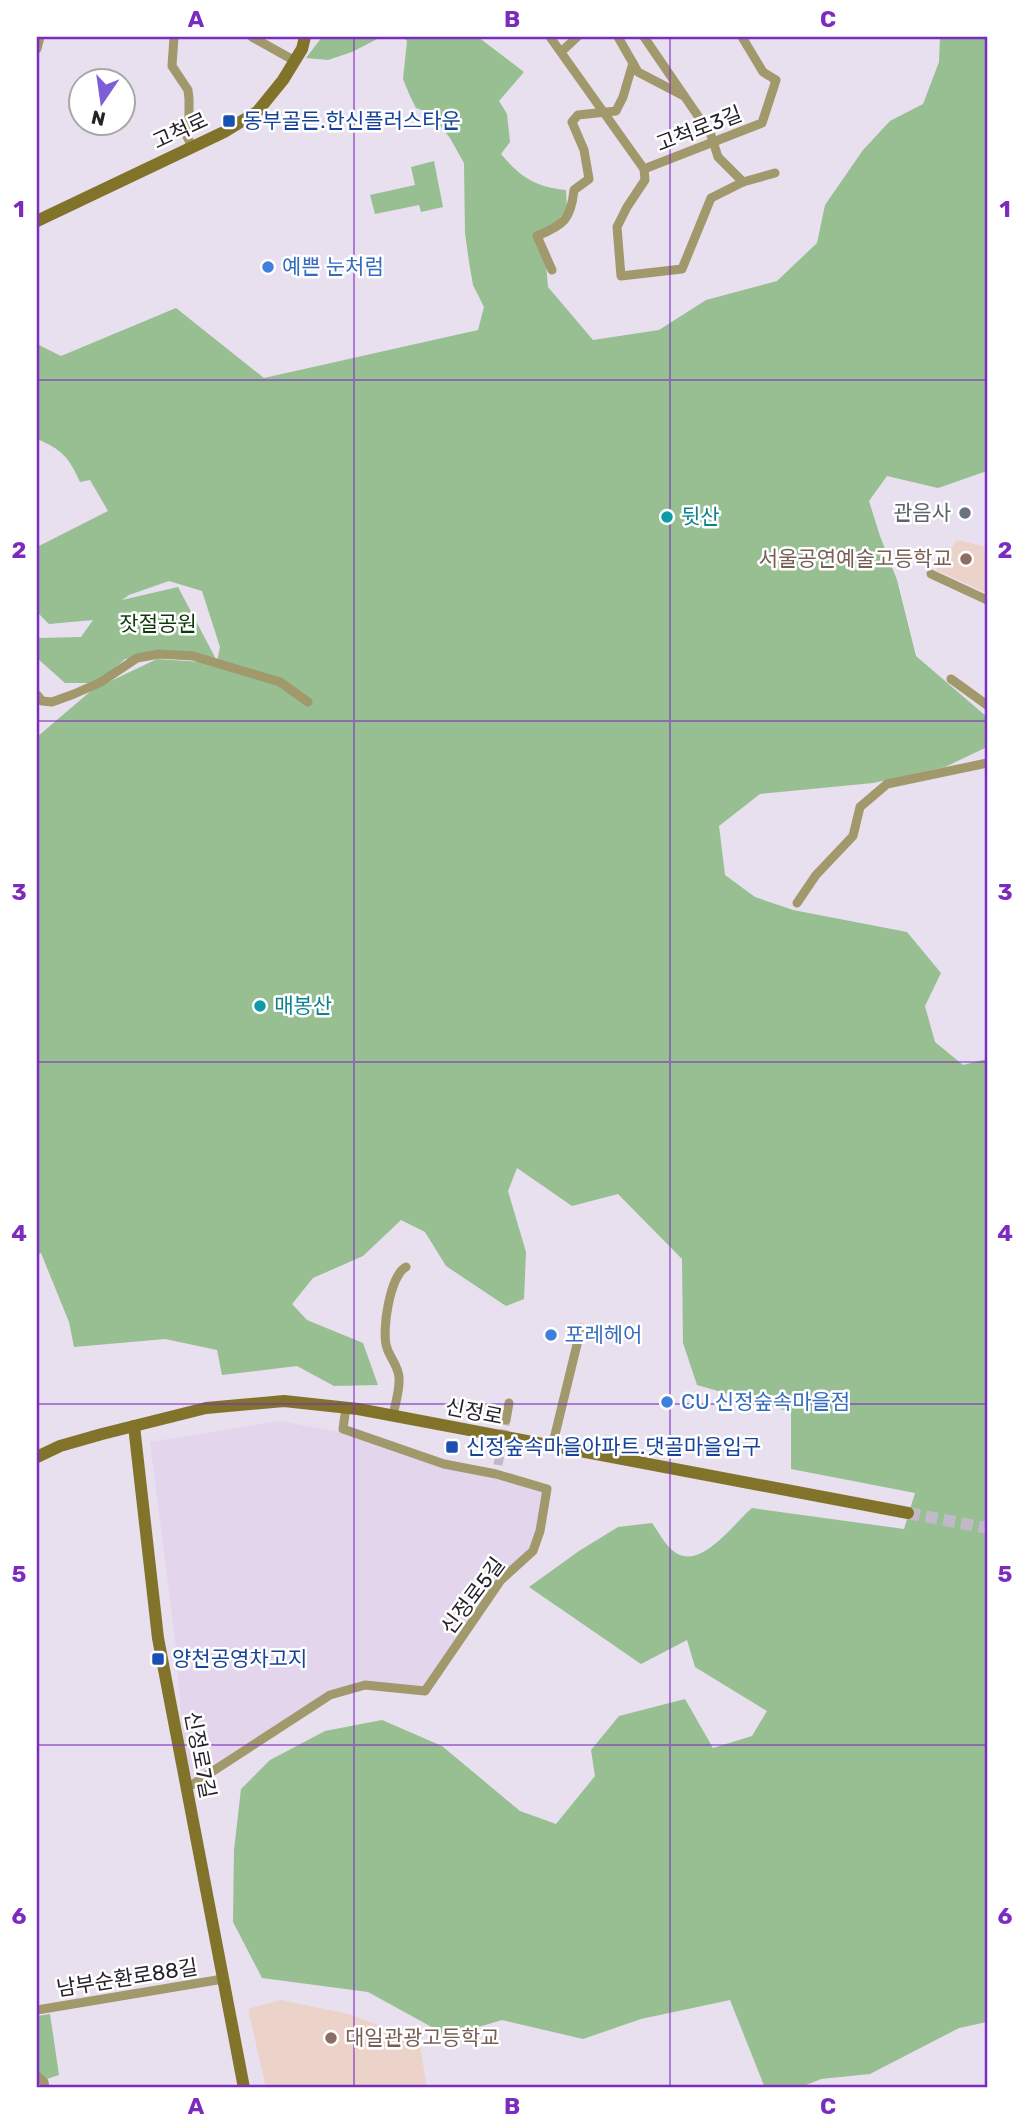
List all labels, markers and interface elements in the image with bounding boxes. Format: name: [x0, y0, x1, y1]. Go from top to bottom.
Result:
text: A: [188, 5, 205, 33]
text: B: [504, 5, 520, 33]
text: C: [820, 5, 836, 33]
north arrow: [66, 66, 136, 136]
street label: 고척로3길: [652, 101, 745, 156]
text: N: [89, 105, 108, 131]
street label: 고척로: [148, 107, 211, 154]
place label: 동부골든.한신플러스타운: [243, 108, 461, 133]
marker: 동부골든.한신플러스타운: [221, 113, 237, 129]
text: 1: [13, 195, 25, 223]
text: 1: [999, 195, 1011, 223]
place label: 예쁜 눈처럼: [282, 254, 384, 279]
marker: 예쁜 눈처럼: [260, 259, 276, 275]
place label: 관음사: [893, 500, 951, 525]
place label: 뒷산: [681, 504, 720, 529]
marker: 관음사: [957, 505, 973, 521]
marker: 뒷산: [659, 509, 675, 525]
text: 2: [12, 536, 26, 564]
text: 2: [998, 536, 1012, 564]
place label: 서울공연예술고등학교: [759, 546, 952, 571]
marker: 서울공연예술고등학교: [958, 551, 974, 567]
park label: 잣절공원: [119, 611, 197, 636]
text: 3: [11, 878, 27, 906]
text: 3: [997, 878, 1013, 906]
place label: 매봉산: [274, 993, 332, 1018]
marker: 매봉산: [252, 998, 268, 1014]
text: 4: [11, 1219, 27, 1247]
text: 4: [997, 1219, 1013, 1247]
place label: 포레헤어: [565, 1322, 642, 1347]
marker: 포레헤어: [543, 1327, 559, 1343]
place label: CU 신정숲속마을점: [681, 1389, 850, 1414]
street label: 신정로: [443, 1394, 505, 1429]
marker: CU 신정숲속마을점: [659, 1394, 675, 1410]
place label: 신정숲속마을아파트.댓골마을입구: [466, 1434, 761, 1459]
marker: 신정숲속마을아파트.댓골마을입구: [444, 1439, 460, 1455]
street label: 신정로5길: [436, 1552, 510, 1639]
text: 5: [12, 1560, 27, 1588]
text: 5: [998, 1560, 1013, 1588]
place label: 양천공영차고지: [172, 1646, 307, 1671]
marker: 양천공영차고지: [150, 1651, 166, 1667]
street label: 신정로7길: [180, 1709, 221, 1801]
text: 6: [12, 1902, 27, 1930]
text: 6: [998, 1902, 1013, 1930]
street label: 남부순환로88길: [55, 1954, 199, 2001]
place label: 대일관광고등학교: [345, 2025, 500, 2050]
marker: 대일관광고등학교: [323, 2030, 339, 2046]
text: A: [188, 2092, 205, 2120]
text: B: [504, 2092, 520, 2120]
text: C: [820, 2092, 836, 2120]

